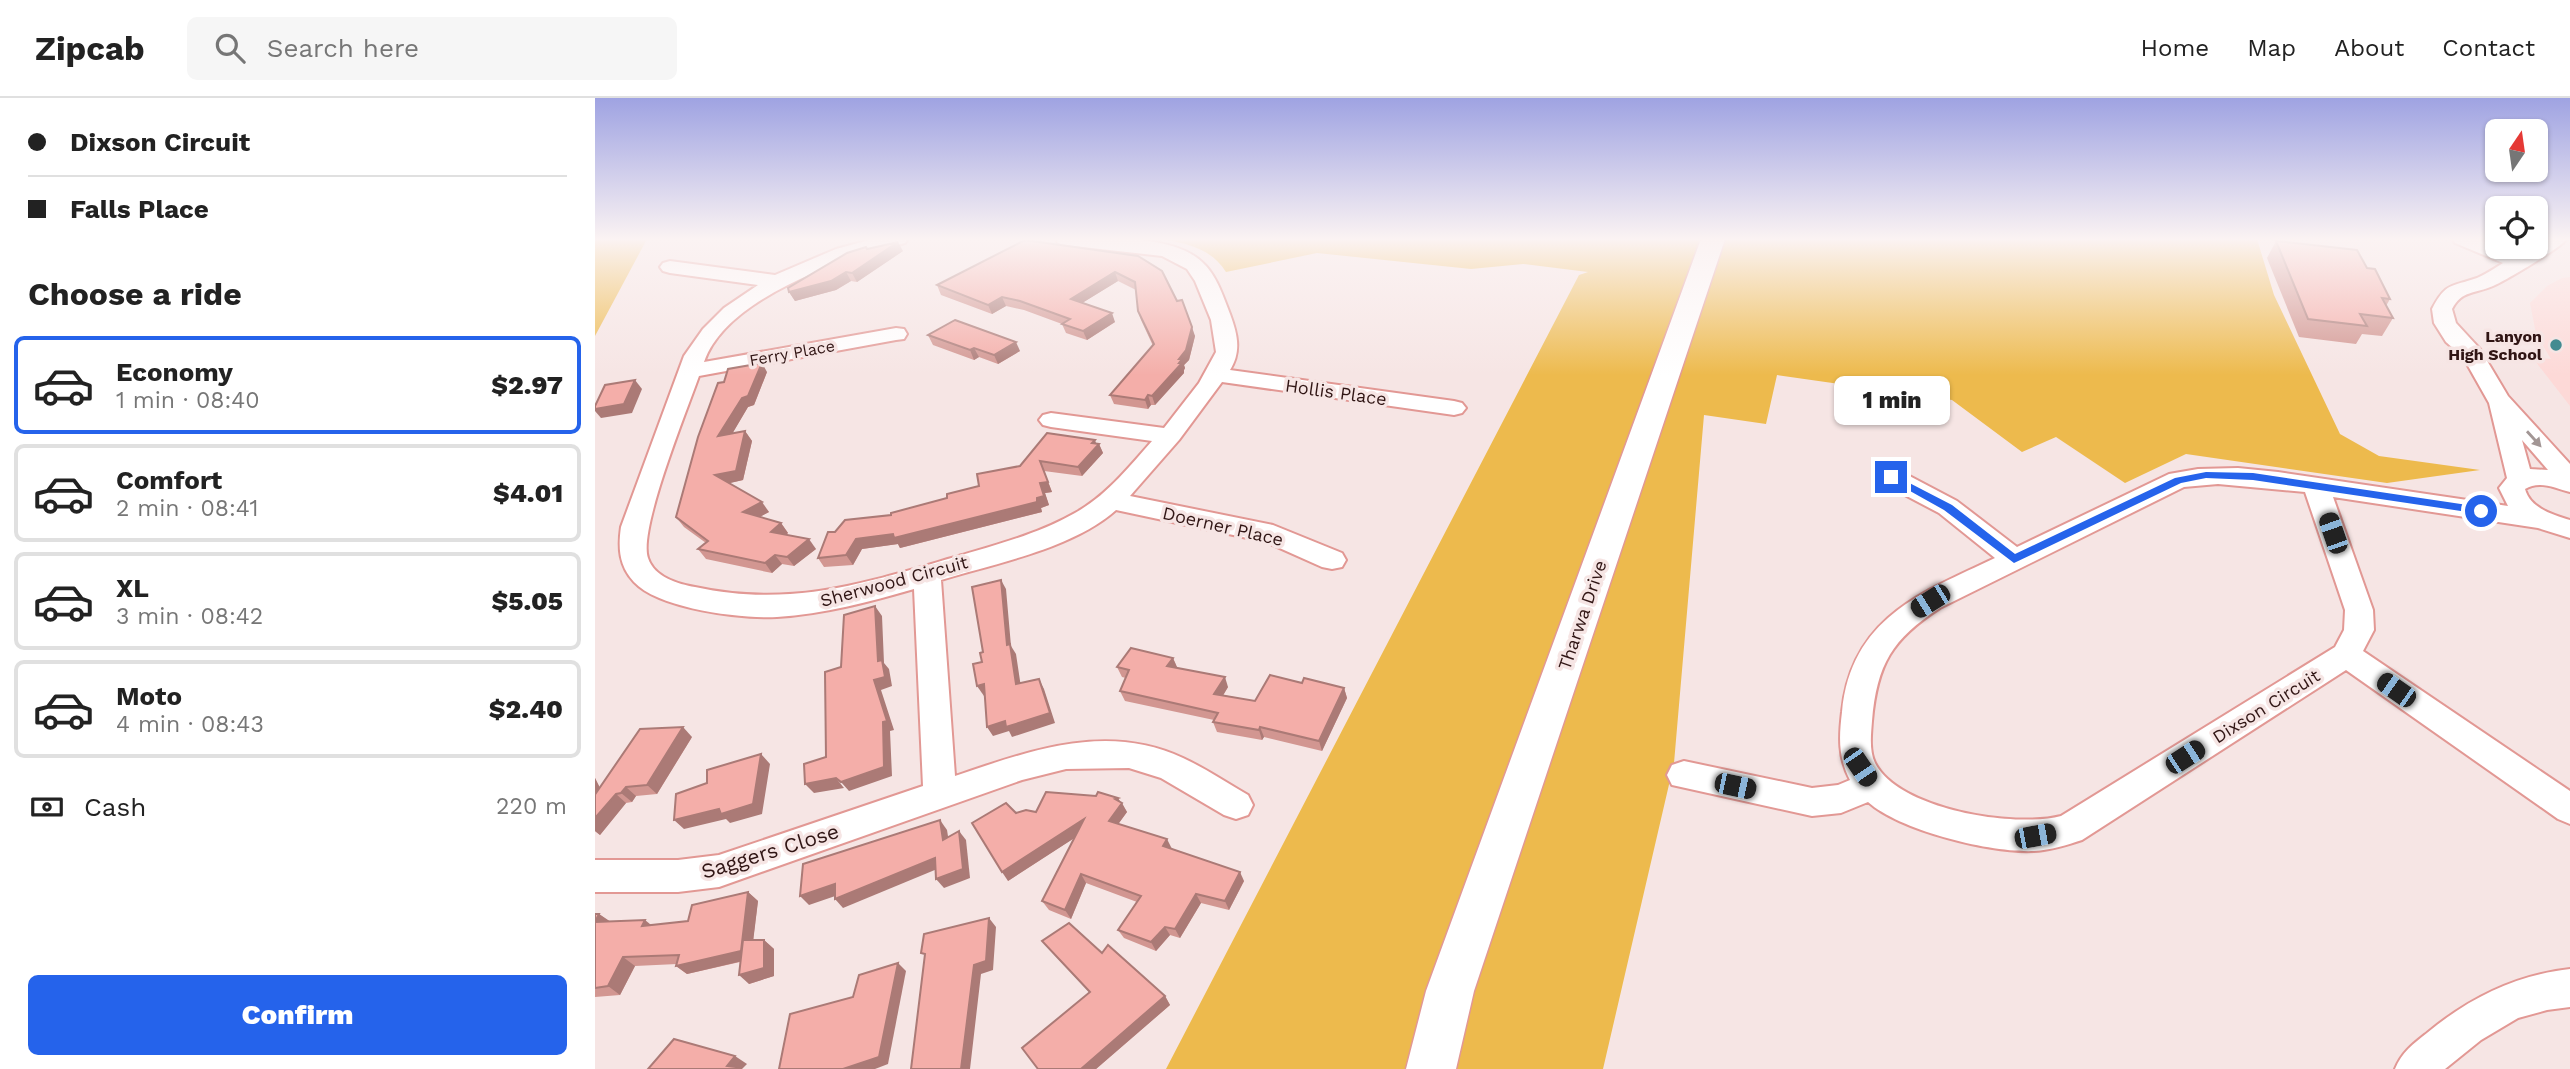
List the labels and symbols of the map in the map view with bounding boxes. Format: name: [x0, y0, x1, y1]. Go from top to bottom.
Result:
north arrow: [2485, 119, 2548, 182]
place label: Lanyon High School: [2448, 327, 2543, 364]
street label: Ferry Place: [748, 336, 836, 370]
marker: Lanyon High School: [2548, 337, 2564, 353]
street label: Hollis Place: [1284, 374, 1388, 410]
callout: 1 min: [1833, 376, 1949, 424]
one-way arrow: [2526, 431, 2541, 448]
route end: [1875, 461, 1907, 493]
route start: [2465, 495, 2497, 527]
street label: Doerner Place: [1161, 502, 1285, 550]
car: [2317, 510, 2350, 556]
street label: Sherwood Circuit: [818, 551, 971, 611]
street label: Tharwa Drive: [1553, 557, 1611, 673]
car: [1907, 581, 1954, 621]
street label: Dixson Circuit: [2209, 664, 2324, 747]
car: [2373, 669, 2420, 711]
car: [2162, 737, 2209, 777]
car: [1840, 744, 1881, 790]
car: [1713, 771, 1758, 801]
street label: Saggers Close: [698, 818, 842, 884]
car: [2013, 822, 2058, 850]

